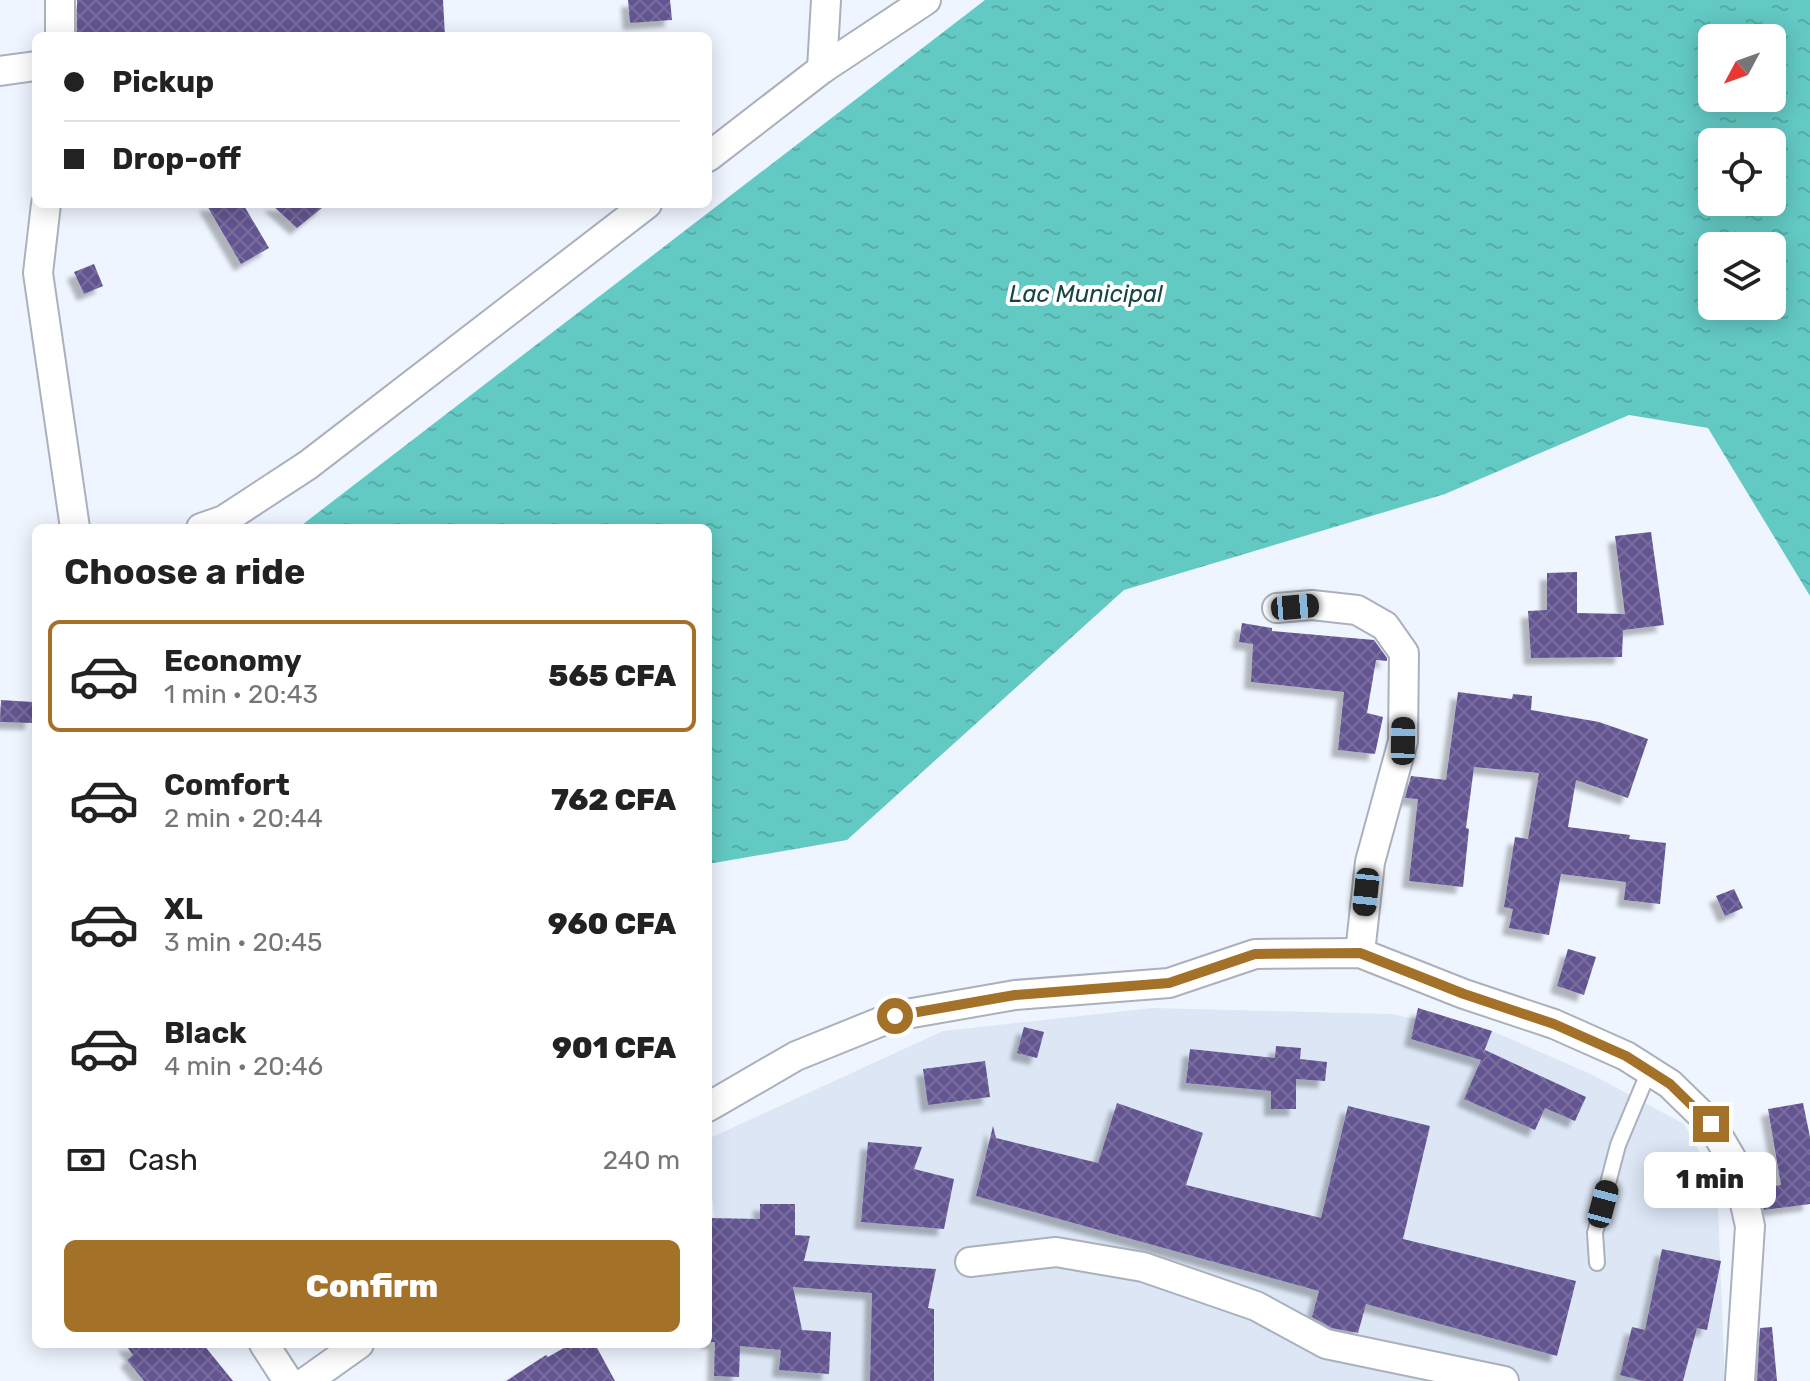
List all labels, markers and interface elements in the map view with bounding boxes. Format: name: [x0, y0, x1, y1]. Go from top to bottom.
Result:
north arrow: [1698, 24, 1786, 112]
map controls: [1698, 24, 1786, 320]
text: Pickup: [112, 64, 214, 100]
button: locate: [1698, 128, 1786, 216]
text: Drop-off: [112, 141, 241, 177]
button: layers: [1698, 232, 1786, 320]
water label: Lac Municipal: [1009, 280, 1164, 308]
text: Choose a ride: [64, 550, 305, 593]
car: [1270, 593, 1320, 621]
icon: car: [68, 640, 140, 712]
text: Economy: [164, 643, 302, 679]
text: 565 CFA: [548, 658, 676, 694]
text: 1 min · 20:43: [164, 679, 318, 710]
car: [1391, 717, 1415, 765]
icon: car: [68, 764, 140, 836]
text: Comfort: [164, 767, 290, 803]
text: 762 CFA: [551, 782, 676, 818]
text: 2 min · 20:44: [164, 803, 323, 834]
car: [1352, 867, 1380, 917]
icon: car: [68, 888, 140, 960]
text: XL: [164, 891, 203, 927]
text: 960 CFA: [548, 906, 676, 942]
text: 3 min · 20:45: [164, 927, 323, 958]
route start: [877, 998, 913, 1034]
icon: car: [68, 1012, 140, 1084]
text: Black: [164, 1015, 247, 1051]
text: 901 CFA: [552, 1030, 676, 1066]
text: 4 min · 20:46: [164, 1051, 323, 1082]
route end: [1693, 1106, 1729, 1142]
icon: cash: [64, 1138, 108, 1182]
text: Cash: [128, 1142, 198, 1178]
text: 240 m: [603, 1145, 680, 1176]
callout: 1 min: [1645, 1152, 1777, 1208]
text: 1 min: [1676, 1164, 1744, 1195]
car: [1585, 1178, 1621, 1230]
button: Confirm: [64, 1240, 680, 1332]

